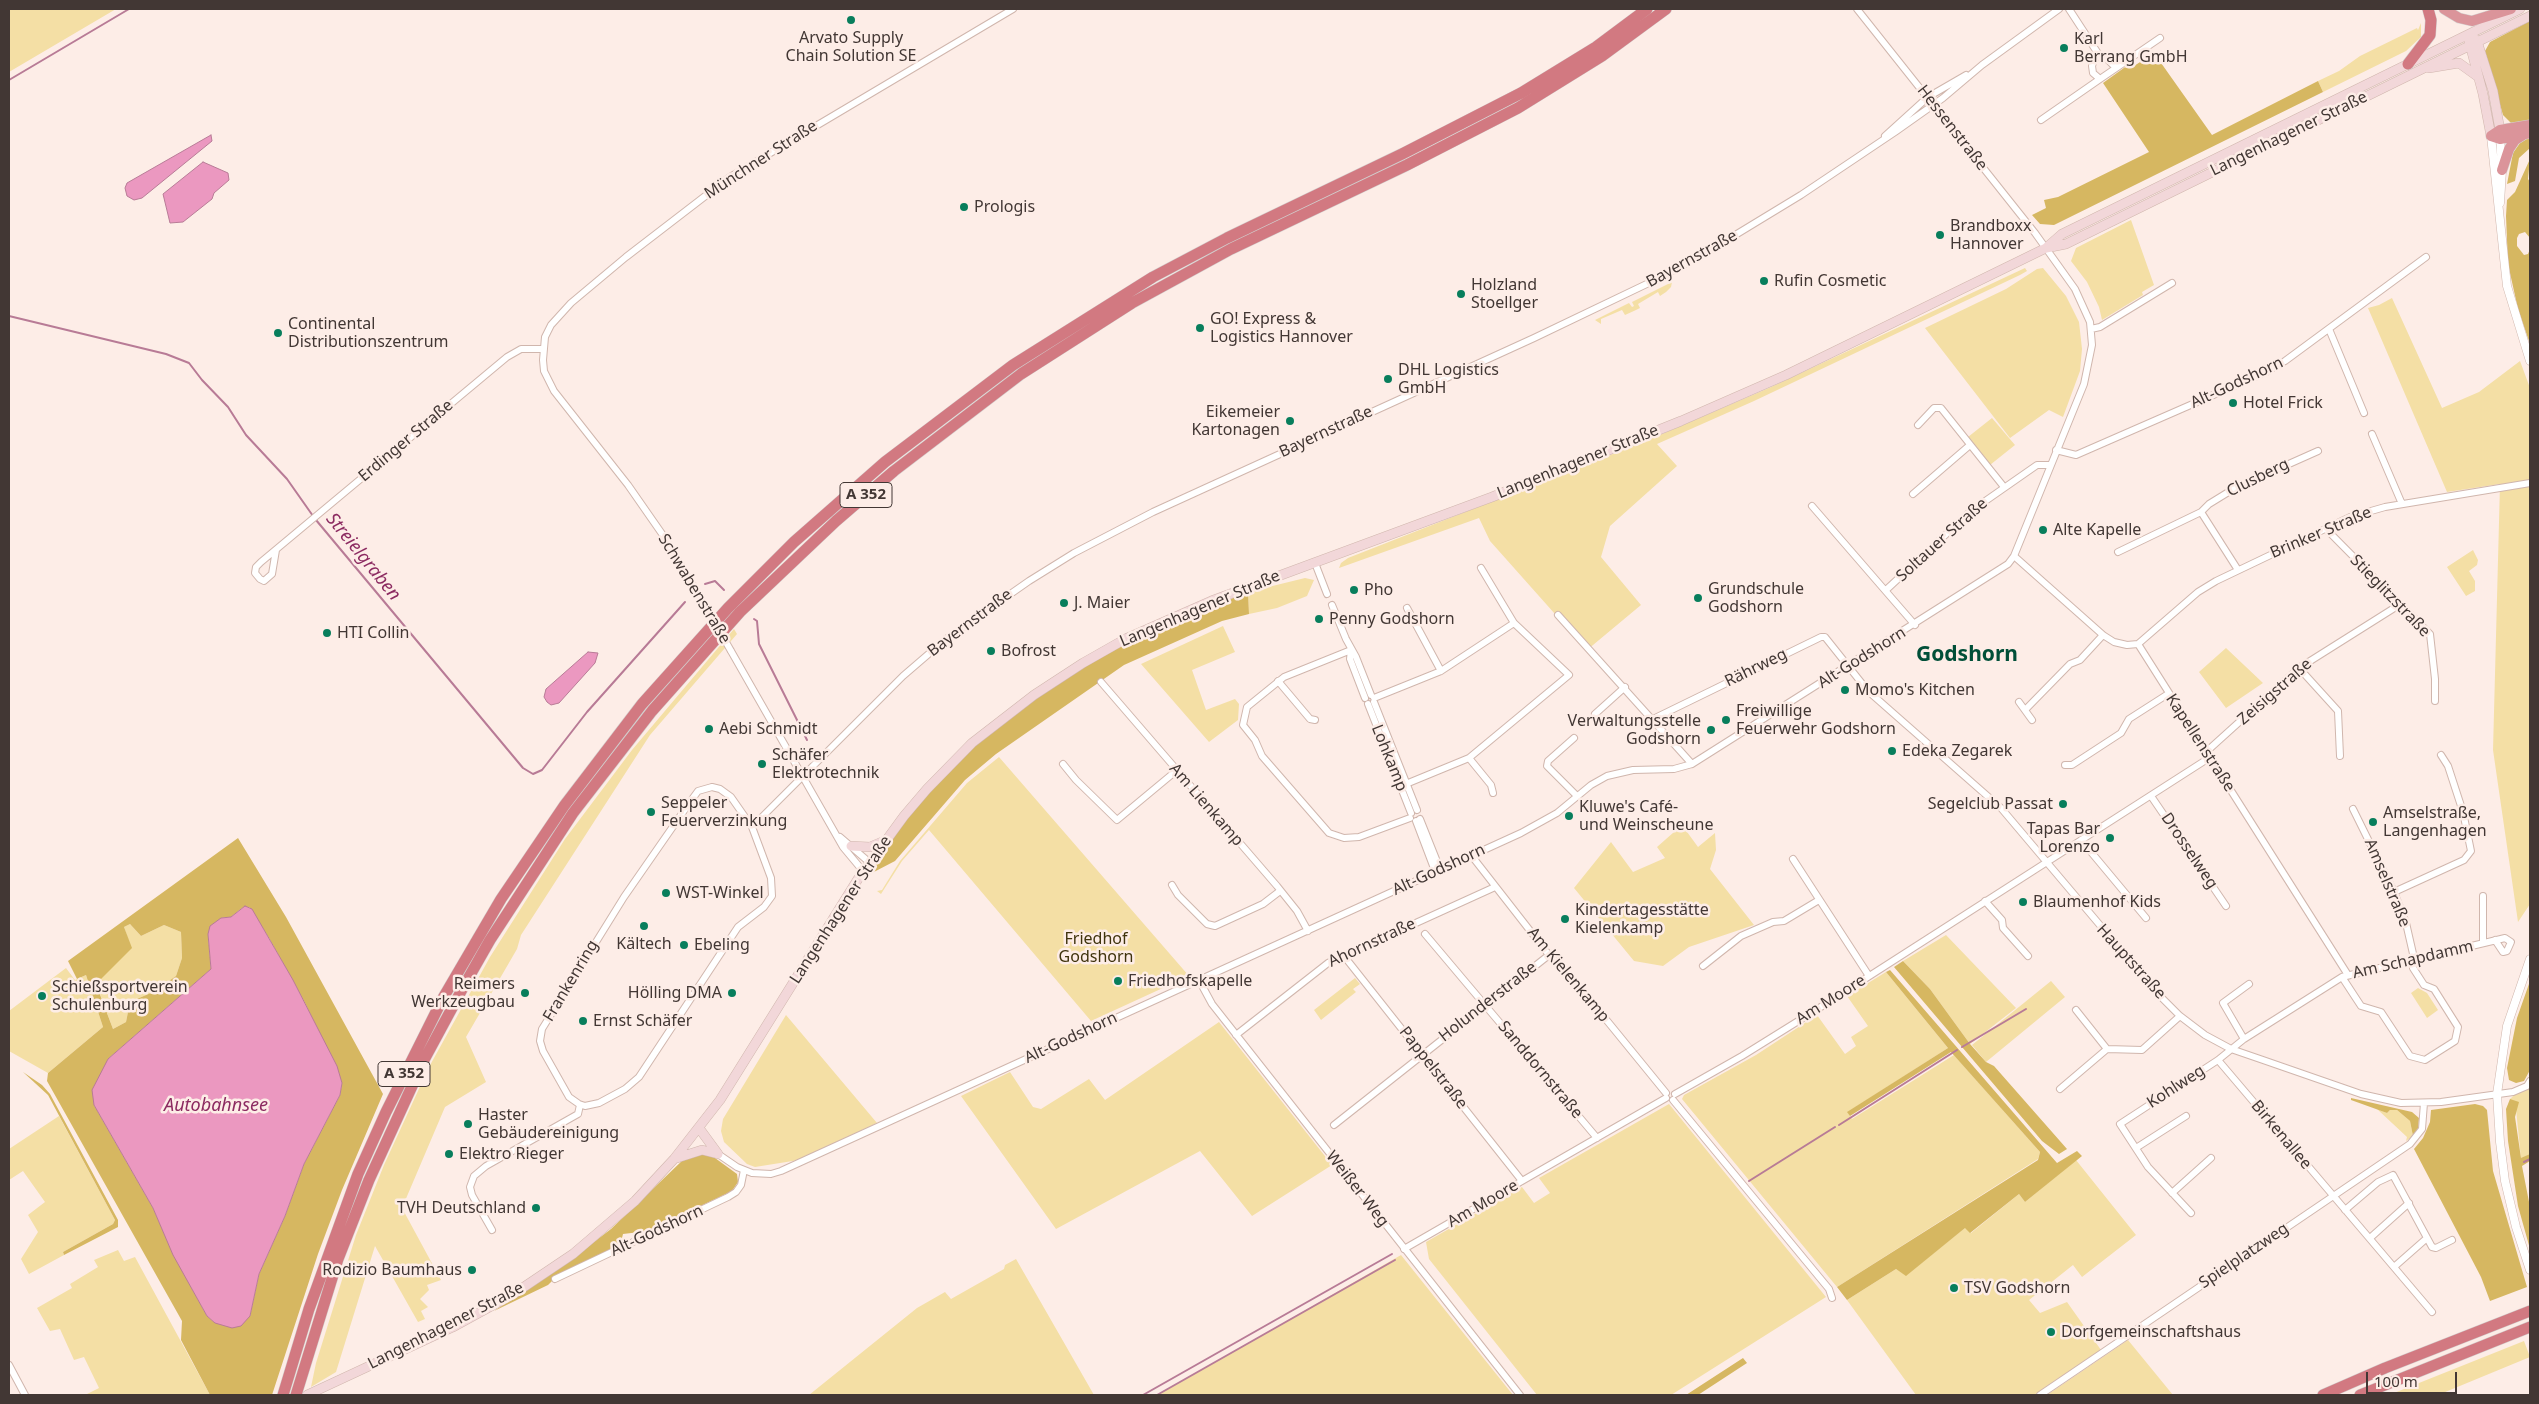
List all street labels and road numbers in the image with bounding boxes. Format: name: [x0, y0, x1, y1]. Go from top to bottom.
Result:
street label: Hessenstraße: [1913, 82, 1991, 174]
street label: Langenhagener Straße: [2207, 88, 2371, 180]
street label: Münchner Straße: [701, 116, 821, 204]
street label: Bayernstraße: [1643, 226, 1741, 292]
street label: Alt-Godshorn: [2188, 353, 2286, 413]
street label: Erdinger Straße: [355, 396, 457, 486]
street label: Bayernstraße: [1276, 402, 1376, 462]
street label: Langenhagener Straße: [1495, 421, 1661, 503]
street label: Clusberg: [2224, 455, 2292, 501]
road number: A 352: [840, 482, 892, 508]
street label: Soltauer Straße: [1892, 494, 1992, 586]
street label: Brinker Straße: [2267, 503, 2375, 563]
street label: Schwabenstraße: [654, 531, 734, 647]
street label: Stieglitzstraße: [2346, 551, 2434, 641]
street label: Langenhagener Straße: [1117, 566, 1283, 652]
street label: Bayernstraße: [924, 585, 1016, 661]
street label: Alt-Godshorn: [1814, 623, 1910, 693]
street label: Rährweg: [1722, 645, 1790, 691]
street label: Zeisigstraße: [2234, 655, 2316, 729]
street label: Kapellenstraße: [2161, 690, 2239, 796]
street label: Lohkamp: [1367, 722, 1411, 794]
street label: Am Lienkamp: [1165, 760, 1247, 850]
street label: Drosselweg: [2157, 809, 2221, 893]
street label: Langenhagener Straße: [786, 832, 896, 988]
street label: Amselstraße: [2360, 836, 2414, 930]
street label: Alt-Godshorn: [1390, 840, 1488, 900]
street label: Ahornstraße: [1325, 914, 1419, 972]
street label: Hauptstraße: [2092, 921, 2170, 1003]
street label: Am Kielenkamp: [1523, 924, 1613, 1026]
street label: Frankenring: [539, 937, 603, 1025]
street label: Am Schapdamm: [2351, 937, 2475, 983]
street label: Holunderstraße: [1435, 958, 1541, 1046]
street label: Am Moore: [1793, 971, 1869, 1029]
street label: Alt-Godshorn: [1022, 1008, 1120, 1068]
street label: Sanddornstraße: [1494, 1017, 1586, 1123]
street label: Pappelstraße: [1395, 1023, 1471, 1113]
street label: Kohlweg: [2143, 1061, 2209, 1113]
road number: A 352: [378, 1062, 430, 1086]
street label: Birkenallee: [2247, 1097, 2315, 1173]
street label: Weißer Weg: [1321, 1147, 1393, 1231]
street label: Am Moore: [1444, 1176, 1522, 1232]
street label: Alt-Godshorn: [608, 1201, 706, 1261]
street label: Spielplatzweg: [2196, 1219, 2292, 1293]
street label: Langenhagener Straße: [365, 1278, 527, 1374]

